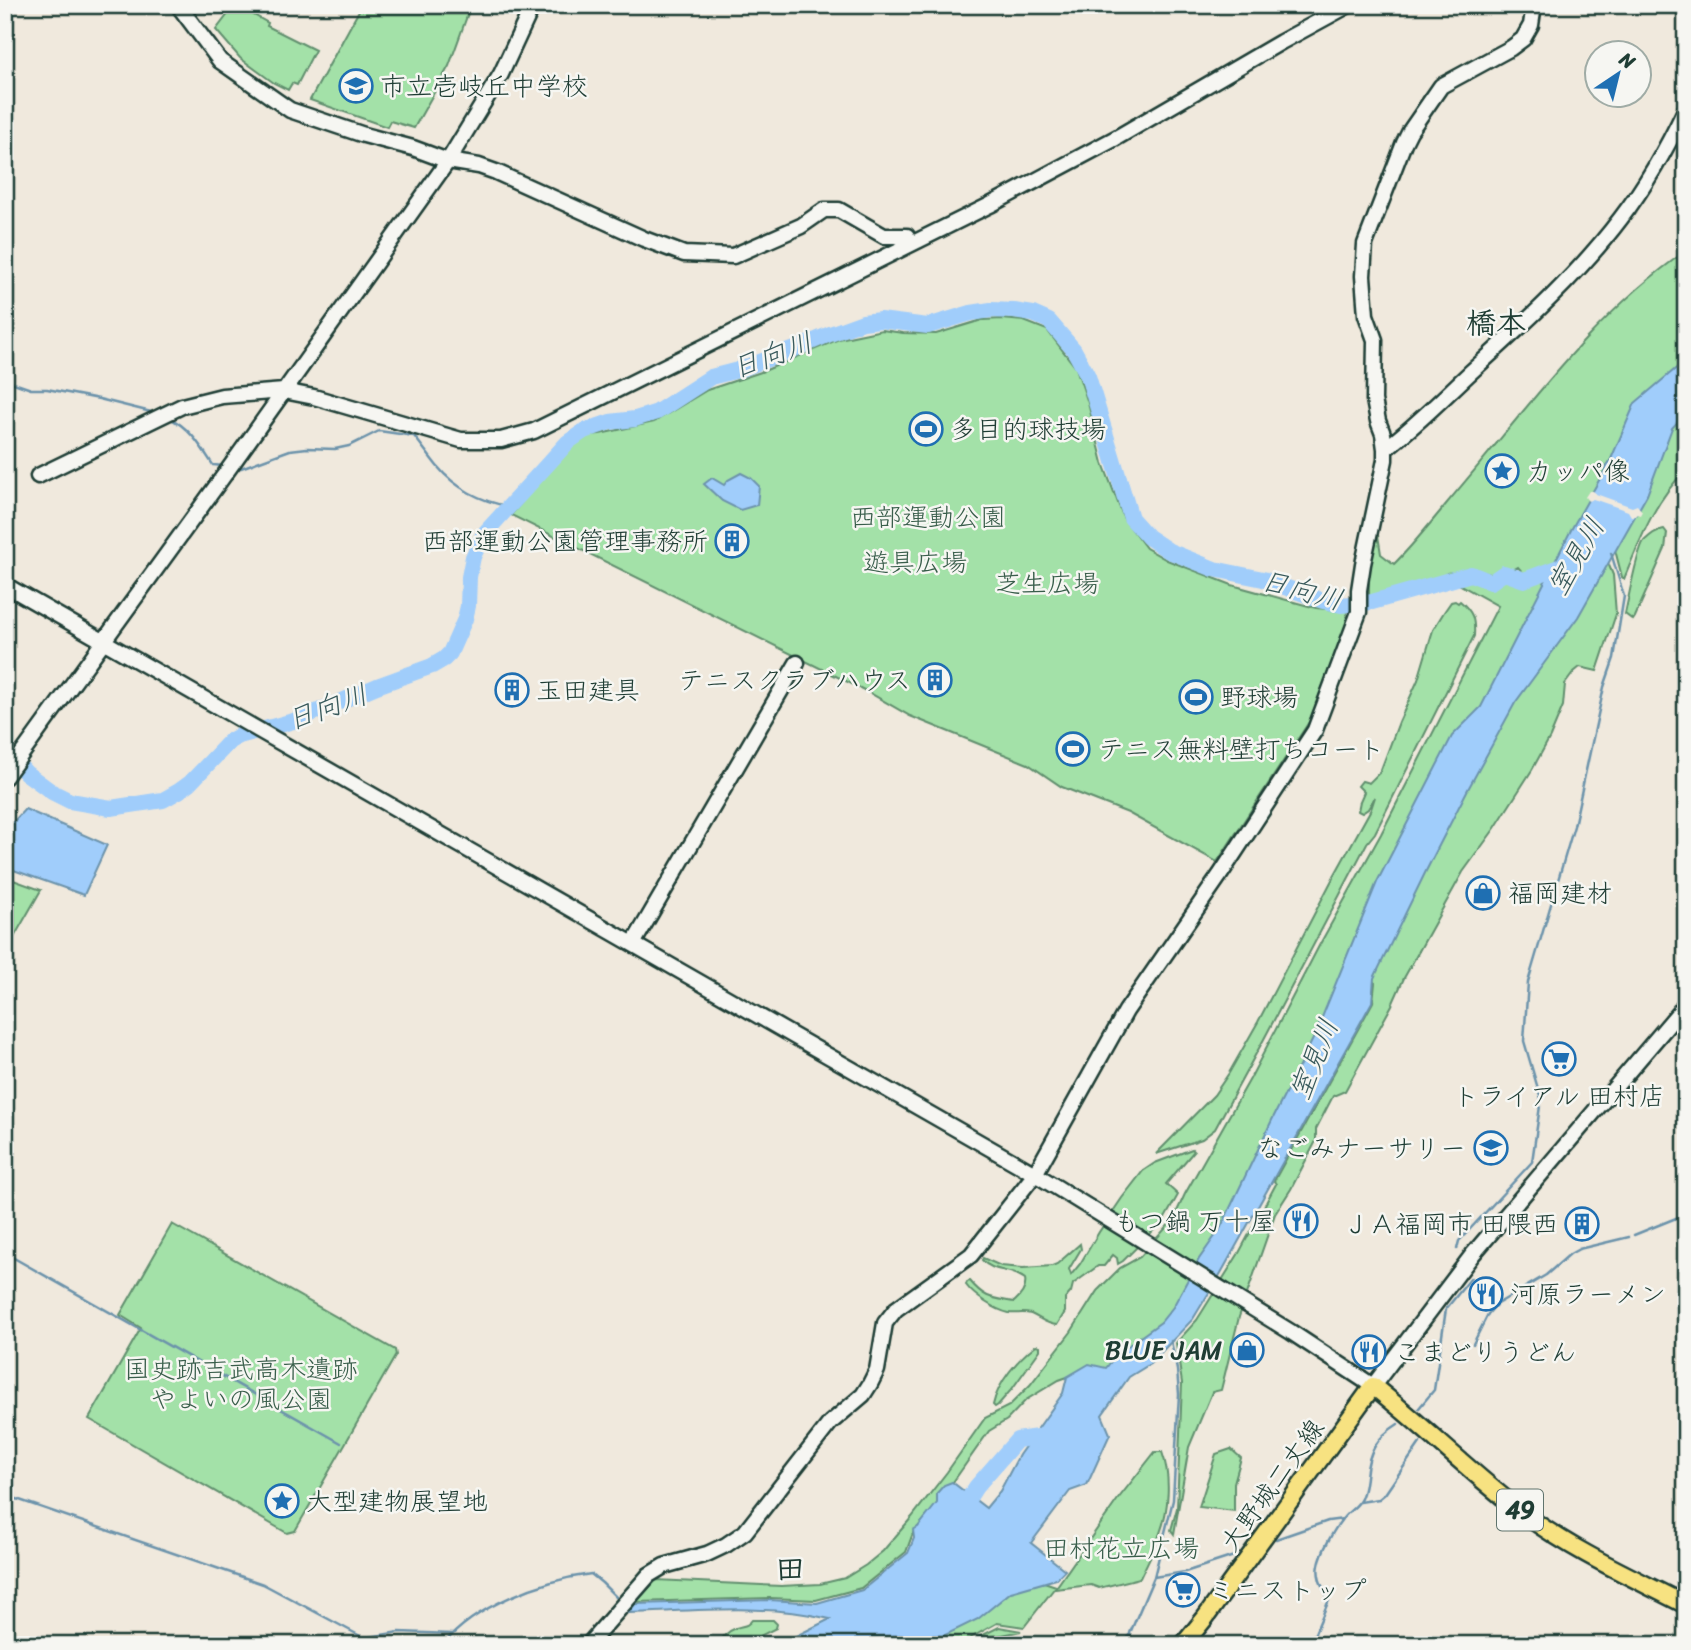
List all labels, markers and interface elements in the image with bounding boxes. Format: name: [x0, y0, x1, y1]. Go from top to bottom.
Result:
north arrow: [1582, 38, 1652, 108]
text: N: [1612, 43, 1643, 78]
place label: 市立壱岐丘中学校: [380, 63, 588, 109]
school or university icon: 市立壱岐丘中学校: [337, 67, 375, 105]
district label: 橋本: [1466, 296, 1526, 350]
water label: 日向川: [724, 318, 820, 392]
place label: 多目的球技場: [950, 406, 1106, 452]
sports icon: 多目的球技場: [907, 410, 945, 448]
place label: カッパ像: [1526, 448, 1630, 494]
place icon: カッパ像: [1483, 452, 1521, 490]
park label: 西部運動公園: [850, 494, 1006, 540]
water label: 室見川: [1534, 507, 1618, 605]
place label: 西部運動公園管理事務所: [422, 518, 708, 564]
building icon: 西部運動公園管理事務所: [713, 522, 751, 560]
park label: 遊具広場: [863, 539, 967, 585]
water label: 日向川: [1255, 555, 1349, 625]
park label: 芝生広場: [995, 560, 1099, 606]
place label: テニスクラブハウス: [678, 657, 911, 703]
building icon: テニスクラブハウス: [916, 661, 954, 699]
place label: 玉田建具: [536, 667, 640, 713]
water label: 日向川: [279, 670, 375, 744]
building icon: 玉田建具: [493, 671, 531, 709]
place label: 野球場: [1220, 674, 1298, 720]
sports icon: 野球場: [1177, 678, 1215, 716]
place label: テニス無料壁打ちコート: [1098, 726, 1385, 772]
sports icon: テニス無料壁打ちコート: [1054, 730, 1092, 768]
place label: 福岡建材: [1508, 870, 1612, 916]
shop icon: 福岡建材: [1464, 874, 1502, 912]
water label: 室見川: [1276, 1011, 1352, 1107]
supermarket icon: トライアル 田村店: [1540, 1040, 1578, 1078]
place label: トライアル 田村店: [1453, 1073, 1665, 1119]
place label: なごみナーサリー: [1257, 1125, 1466, 1171]
school or university icon: なごみナーサリー: [1472, 1129, 1510, 1167]
place label: もつ鍋 万十屋: [1114, 1198, 1276, 1244]
place label: ＪＡ福岡市 田隈西: [1343, 1201, 1558, 1247]
restaurant icon: もつ鍋 万十屋: [1282, 1202, 1320, 1240]
building icon: ＪＡ福岡市 田隈西: [1563, 1205, 1601, 1243]
place label: 河原ラーメン: [1510, 1271, 1666, 1317]
restaurant icon: 河原ラーメン: [1467, 1275, 1505, 1313]
place label: BLUE JAM: [1105, 1327, 1223, 1373]
place label: こまどりうどん: [1394, 1329, 1577, 1375]
shop icon: BLUE JAM: [1228, 1331, 1266, 1369]
restaurant icon: こまどりうどん: [1350, 1333, 1388, 1371]
park label: 国史跡吉武高木遺跡 やよいの風公園: [124, 1346, 358, 1422]
street label: 大野城二丈線: [1208, 1408, 1336, 1562]
place label: 大型建物展望地: [306, 1478, 488, 1524]
place icon: 大型建物展望地: [263, 1482, 301, 1520]
road number: 49: [1497, 1490, 1543, 1530]
park label: 田村花立広場: [1043, 1525, 1199, 1571]
district label: 田: [775, 1542, 805, 1596]
place label: ミニストップ: [1208, 1567, 1367, 1613]
supermarket icon: ミニストップ: [1164, 1571, 1202, 1609]

